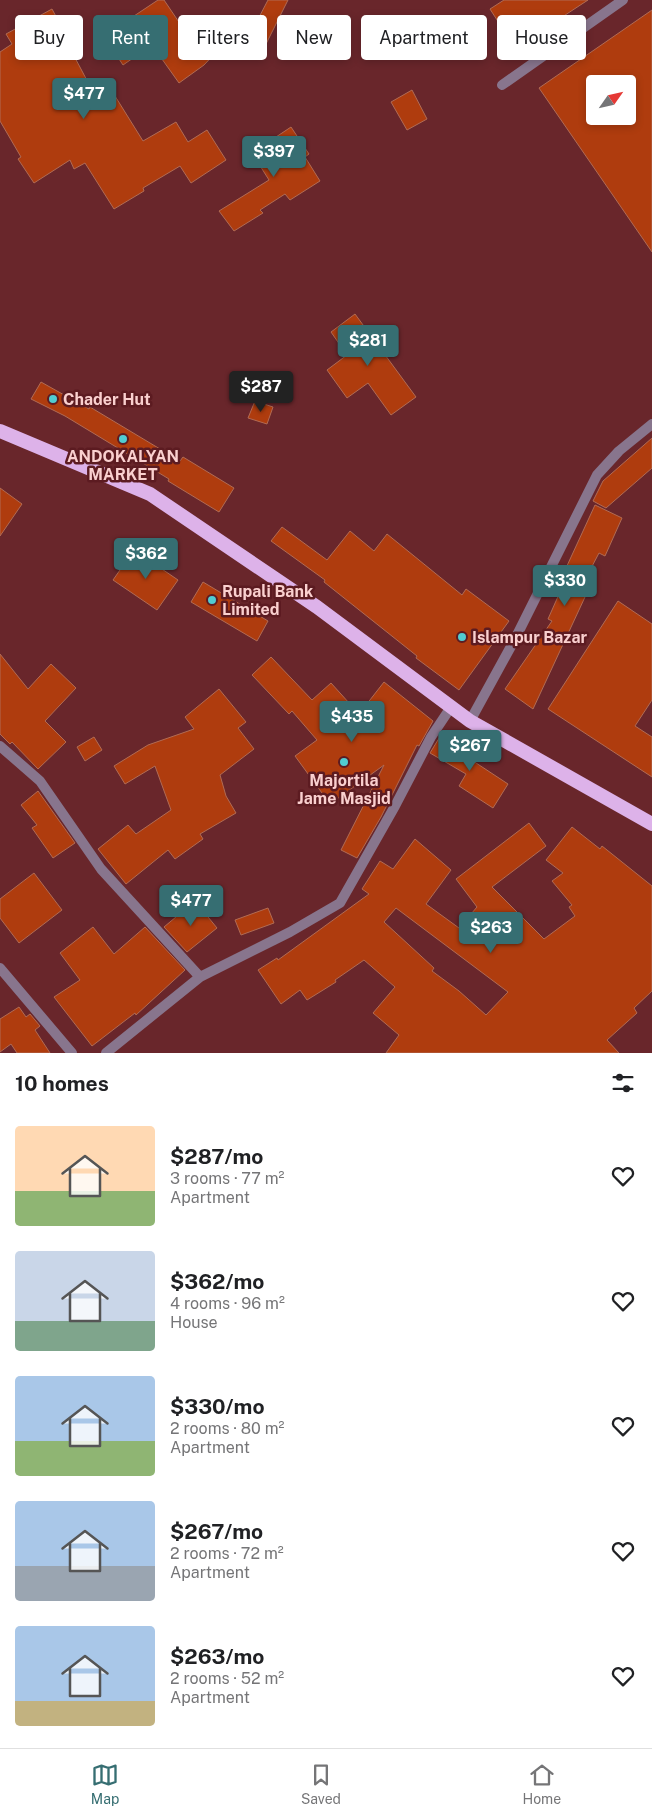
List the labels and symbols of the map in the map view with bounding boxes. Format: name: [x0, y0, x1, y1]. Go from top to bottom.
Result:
north arrow: [586, 75, 636, 125]
pin: $477: [54, 78, 114, 120]
pin: $397: [244, 136, 304, 178]
pin: $281: [338, 324, 398, 367]
pin: $287: [231, 370, 291, 413]
place label: Chader Hut: [63, 390, 151, 409]
marker: Chader Hut: [47, 393, 59, 405]
marker: ANDOKALYAN MARKET: [117, 433, 129, 445]
place label: ANDOKALYAN MARKET: [67, 447, 179, 484]
pin: $362: [116, 538, 176, 580]
pin: $330: [535, 564, 595, 607]
place label: Rupali Bank Limited: [222, 582, 313, 619]
marker: Rupali Bank Limited: [206, 594, 218, 606]
place label: Islampur Bazar: [472, 628, 587, 647]
marker: Islampur Bazar: [456, 631, 468, 643]
pin: $435: [322, 700, 382, 743]
pin: $267: [440, 730, 500, 772]
marker: Majortila Jame Masjid: [338, 756, 350, 768]
place label: Majortila Jame Masjid: [297, 771, 391, 808]
pin: $477: [161, 884, 221, 927]
pin: $263: [461, 912, 521, 954]

